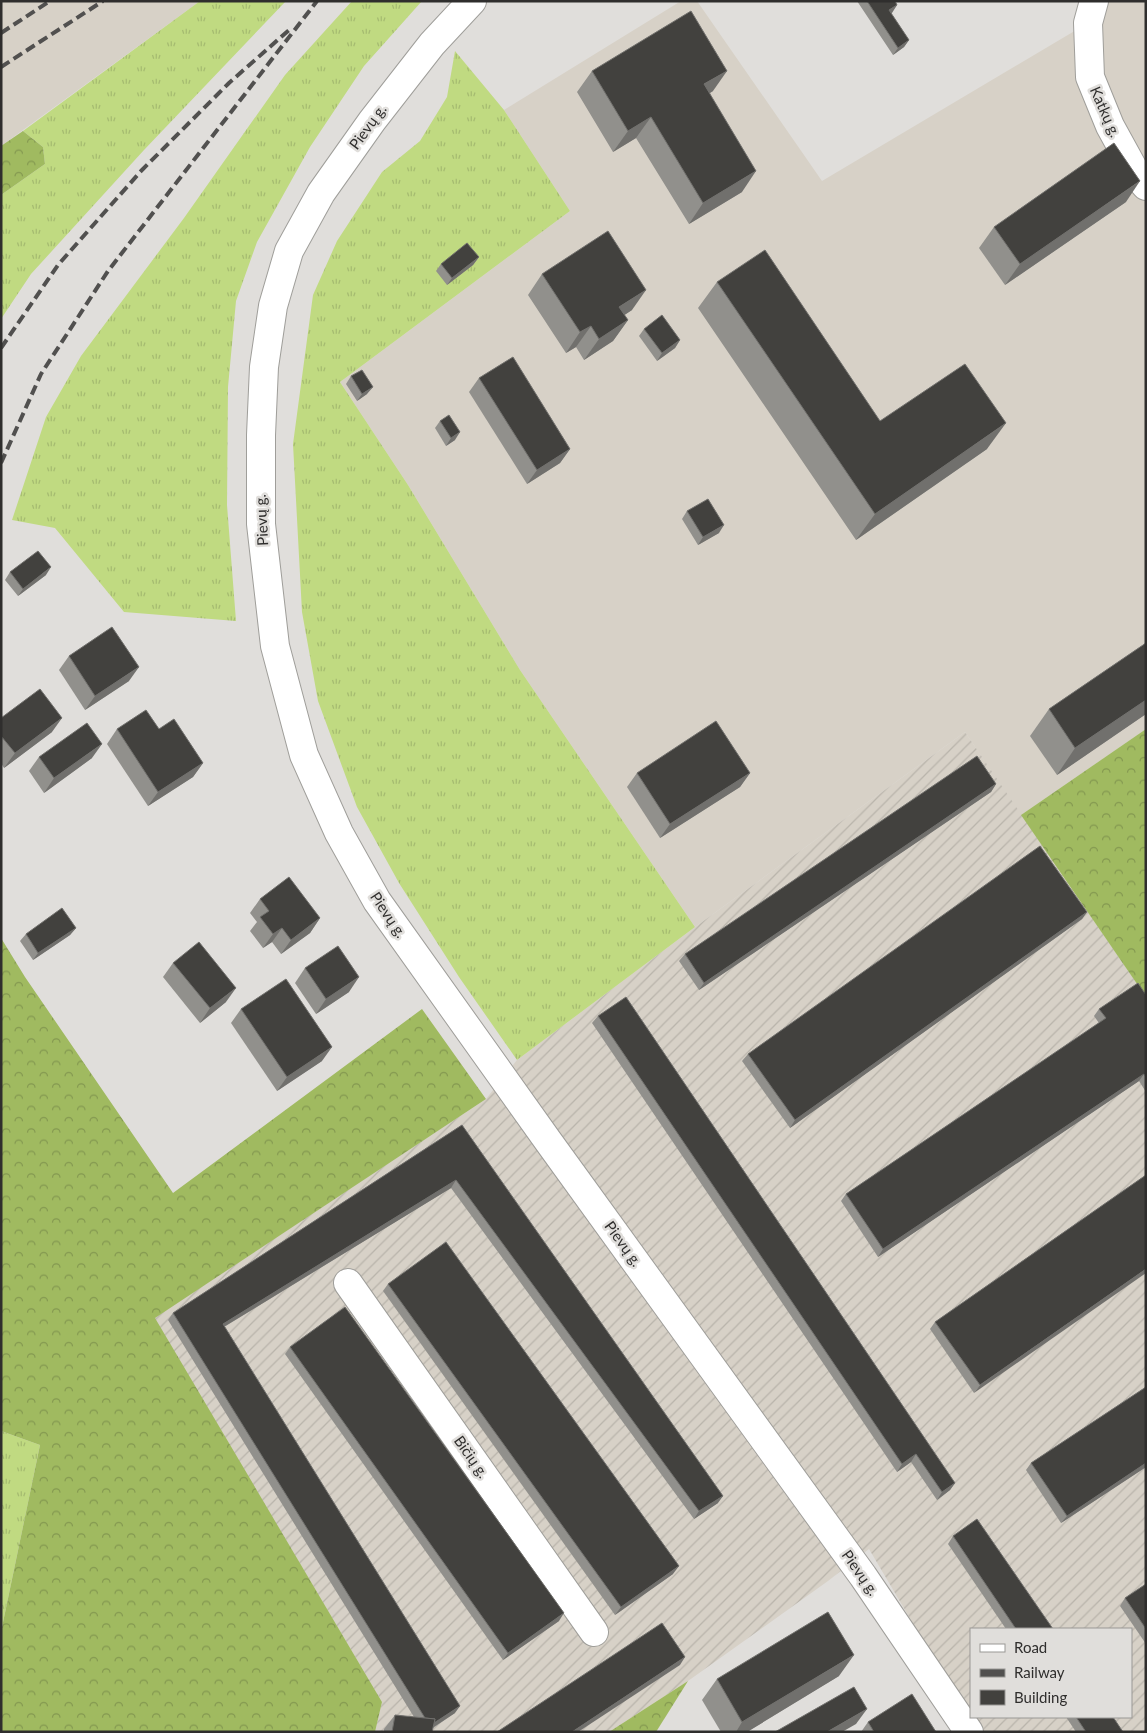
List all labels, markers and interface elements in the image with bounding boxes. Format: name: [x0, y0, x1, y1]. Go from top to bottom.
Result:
street label: Katkų g.: [1087, 83, 1125, 140]
street label: Pievų g.: [345, 100, 390, 153]
street label: Pievų g.: [251, 494, 271, 546]
street label: Pievų g.: [367, 888, 411, 941]
street label: Pievų g.: [601, 1217, 646, 1270]
street label: Bičių g.: [451, 1432, 493, 1481]
street label: Pievų g.: [839, 1546, 883, 1599]
legend: [970, 1628, 1132, 1718]
text: Road: [1014, 1638, 1047, 1656]
text: Railway: [1014, 1663, 1065, 1681]
text: Building: [1014, 1688, 1067, 1706]

